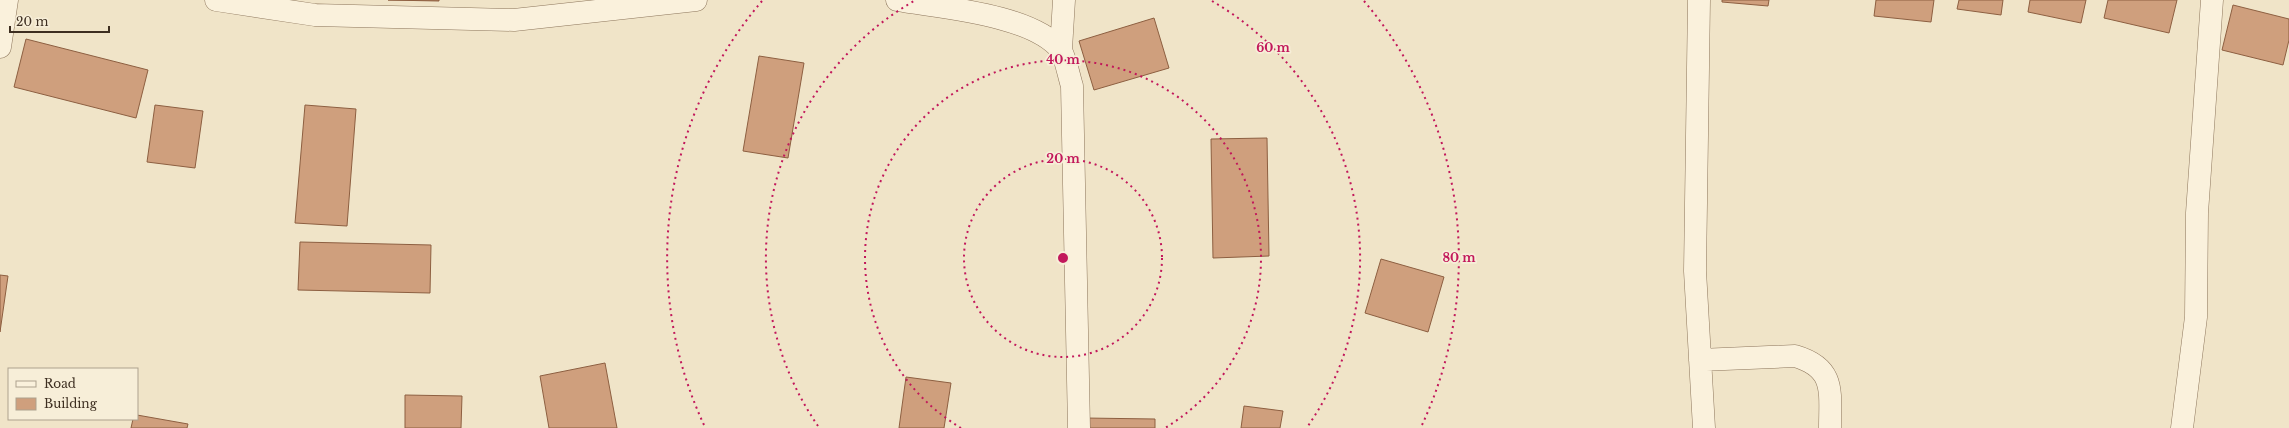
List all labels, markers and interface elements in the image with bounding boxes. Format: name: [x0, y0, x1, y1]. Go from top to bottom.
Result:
scale bar: [10, 8, 109, 34]
text: 20 m: [16, 14, 48, 29]
text: 60 m: [1256, 40, 1291, 55]
text: 40 m: [1046, 52, 1080, 67]
text: 20 m: [1046, 151, 1080, 166]
text: 80 m: [1442, 250, 1476, 265]
centre of rings: [1056, 251, 1070, 265]
legend: [8, 368, 138, 420]
text: Road: [44, 376, 76, 391]
text: Building: [44, 396, 98, 411]

